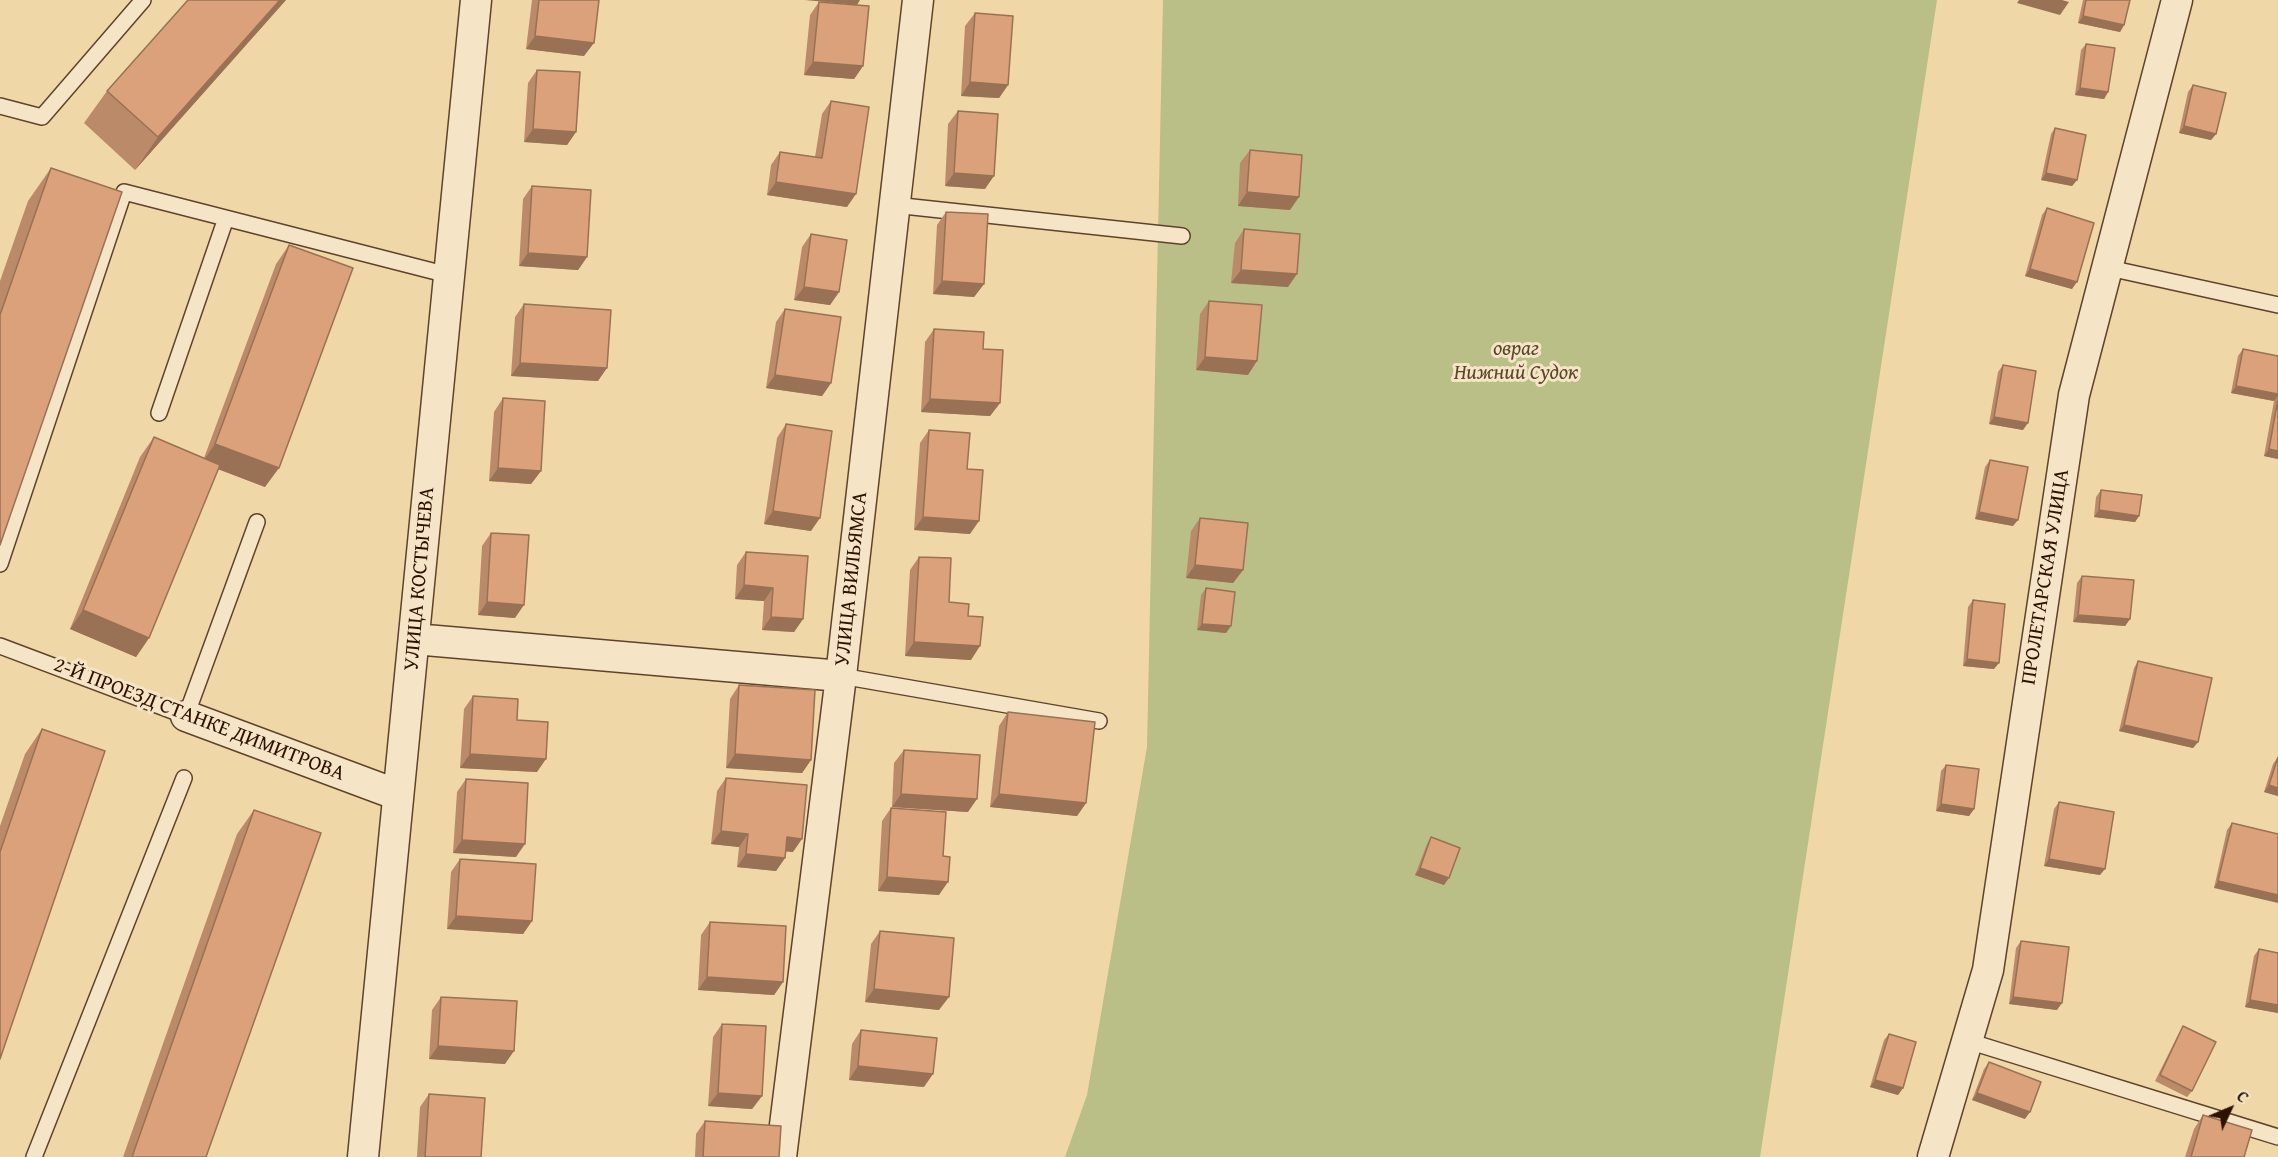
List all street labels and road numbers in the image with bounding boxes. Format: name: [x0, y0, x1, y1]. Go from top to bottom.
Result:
street label: ПРОЛЕТАРСКАЯ УЛИЦА: [2017, 467, 2075, 687]
street label: УЛИЦА КОСТЫЧЕВА: [399, 486, 441, 672]
street label: УЛИЦА ВИЛЬЯМСА: [830, 491, 874, 667]
street label: 2-Й ПРОЕЗД СТАНКЕ ДИМИТРОВА: [50, 653, 348, 787]

